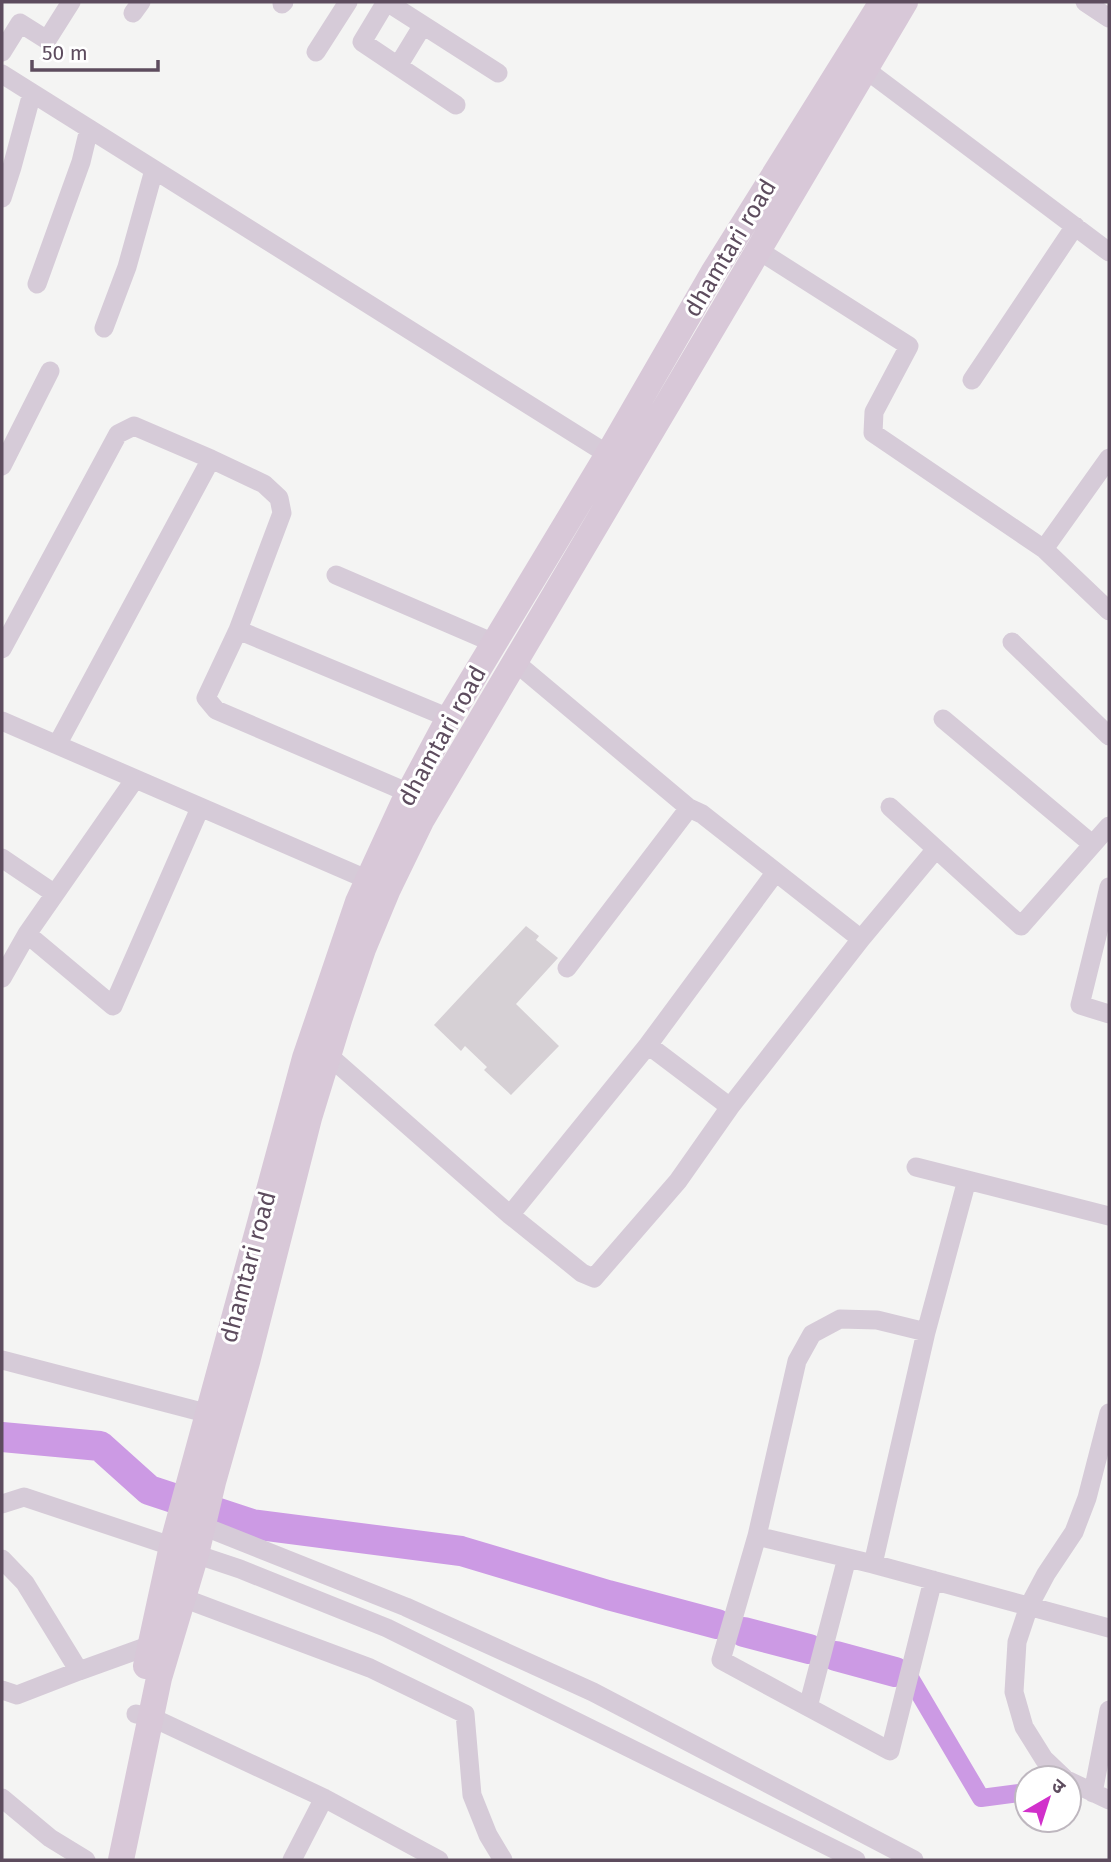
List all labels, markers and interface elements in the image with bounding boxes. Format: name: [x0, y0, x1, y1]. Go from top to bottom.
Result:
scale bar: [32, 28, 158, 72]
text: 50 m: [42, 40, 88, 66]
street label: dhamtari road: [678, 174, 782, 322]
street label: dhamtari road: [392, 661, 492, 811]
street label: dhamtari road: [214, 1188, 282, 1346]
north arrow: [1013, 1764, 1083, 1834]
text: उ: [1047, 1774, 1071, 1799]

